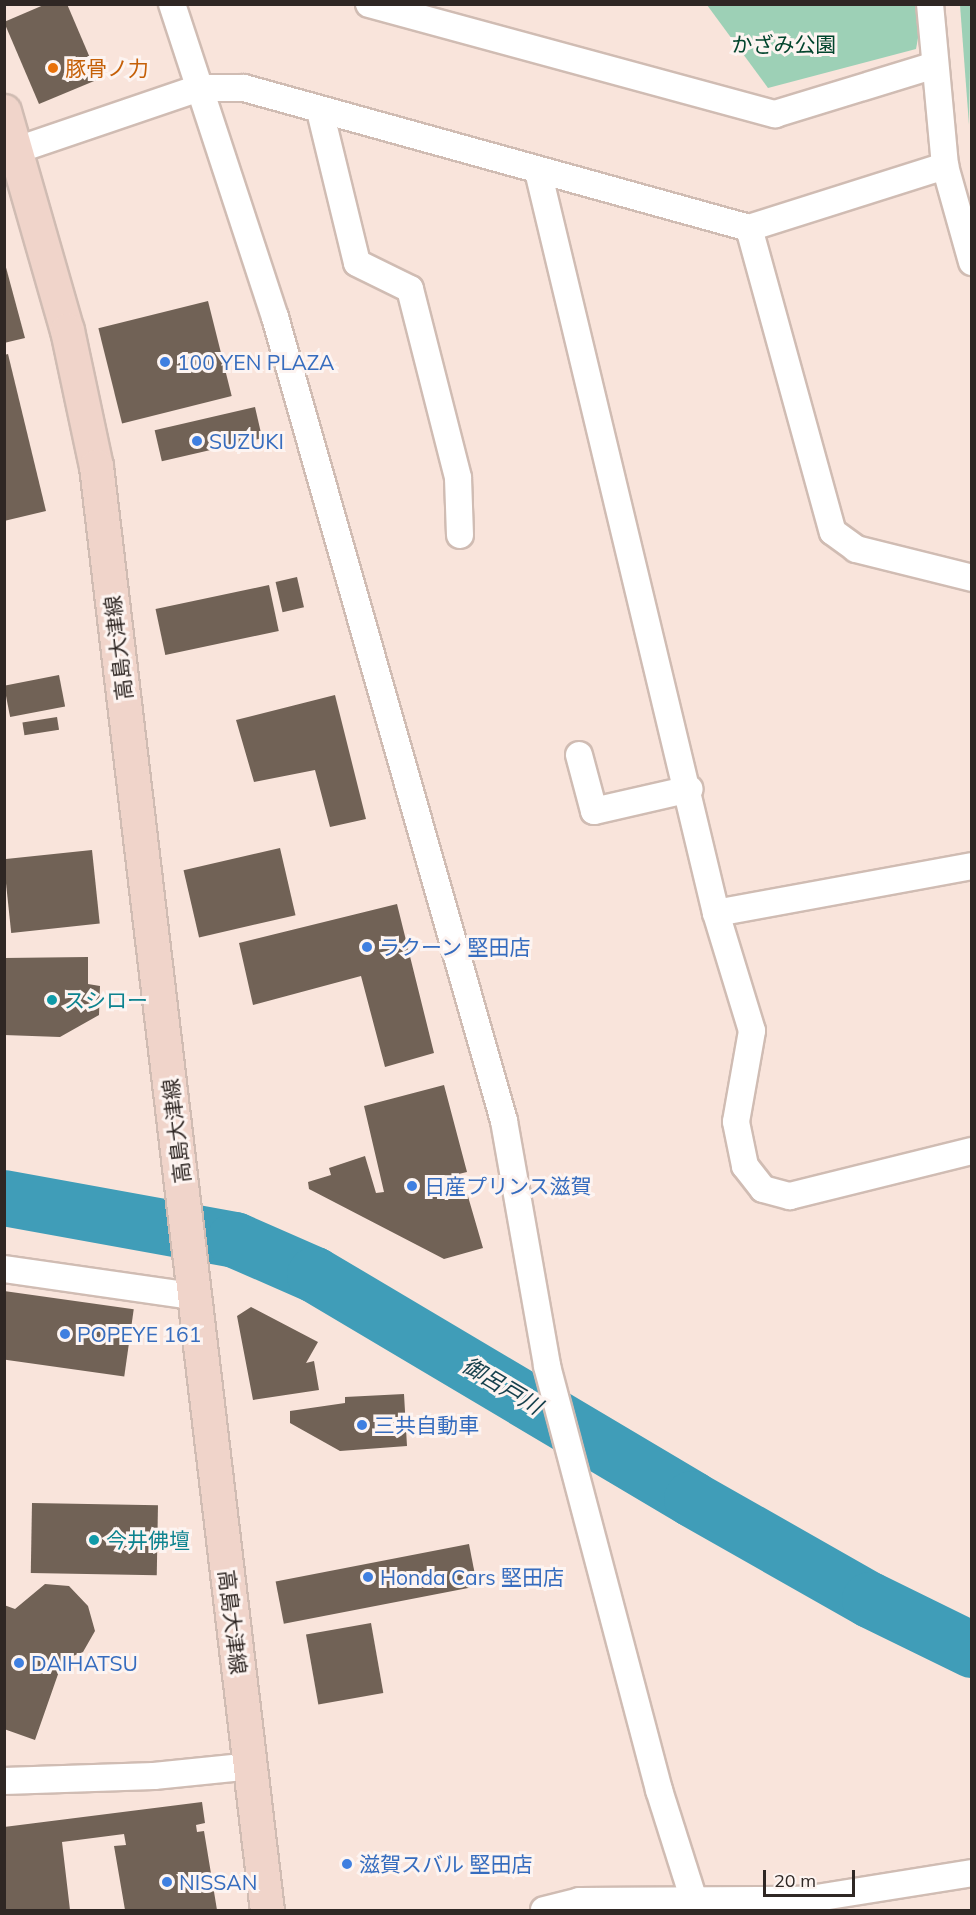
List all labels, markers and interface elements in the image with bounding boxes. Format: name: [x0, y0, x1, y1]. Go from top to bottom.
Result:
park label: かざみ公園: [732, 31, 836, 57]
place label: 豚骨ノ力: [65, 55, 149, 81]
marker: 豚骨ノ力: [46, 61, 60, 75]
place label: 100 YEN PLAZA: [177, 349, 334, 375]
marker: 100 YEN PLAZA: [158, 355, 172, 369]
place label: SUZUKI: [209, 428, 284, 454]
marker: SUZUKI: [190, 434, 204, 448]
street label: 高島大津線: [99, 594, 137, 702]
place label: ラクーン 堅田店: [379, 934, 531, 960]
marker: ラクーン 堅田店: [360, 940, 374, 954]
place label: スシロー: [64, 987, 148, 1013]
marker: スシロー: [45, 993, 59, 1007]
street label: 高島大津線: [157, 1077, 195, 1185]
place label: 日産プリンス滋賀: [424, 1173, 592, 1199]
marker: 日産プリンス滋賀: [405, 1179, 419, 1193]
place label: POPEYE 161: [77, 1321, 201, 1347]
marker: POPEYE 161: [58, 1327, 72, 1341]
water label: 御呂戸川: [457, 1352, 547, 1420]
place label: 三共自動車: [374, 1412, 479, 1438]
marker: 三共自動車: [355, 1418, 369, 1432]
place label: 今井佛壇: [106, 1527, 190, 1553]
marker: 今井佛壇: [87, 1533, 101, 1547]
place label: Honda Cars 堅田店: [380, 1564, 564, 1590]
street label: 高島大津線: [214, 1568, 252, 1676]
marker: Honda Cars 堅田店: [361, 1570, 375, 1584]
place label: DAIHATSU: [31, 1650, 138, 1676]
marker: DAIHATSU: [12, 1656, 26, 1670]
place label: 滋賀スバル 堅田店: [359, 1851, 532, 1877]
marker: 滋賀スバル 堅田店: [340, 1857, 354, 1871]
scale bar: [766, 1858, 858, 1896]
place label: NISSAN: [179, 1869, 257, 1895]
text: 20 m: [774, 1869, 816, 1892]
marker: NISSAN: [160, 1875, 174, 1889]

